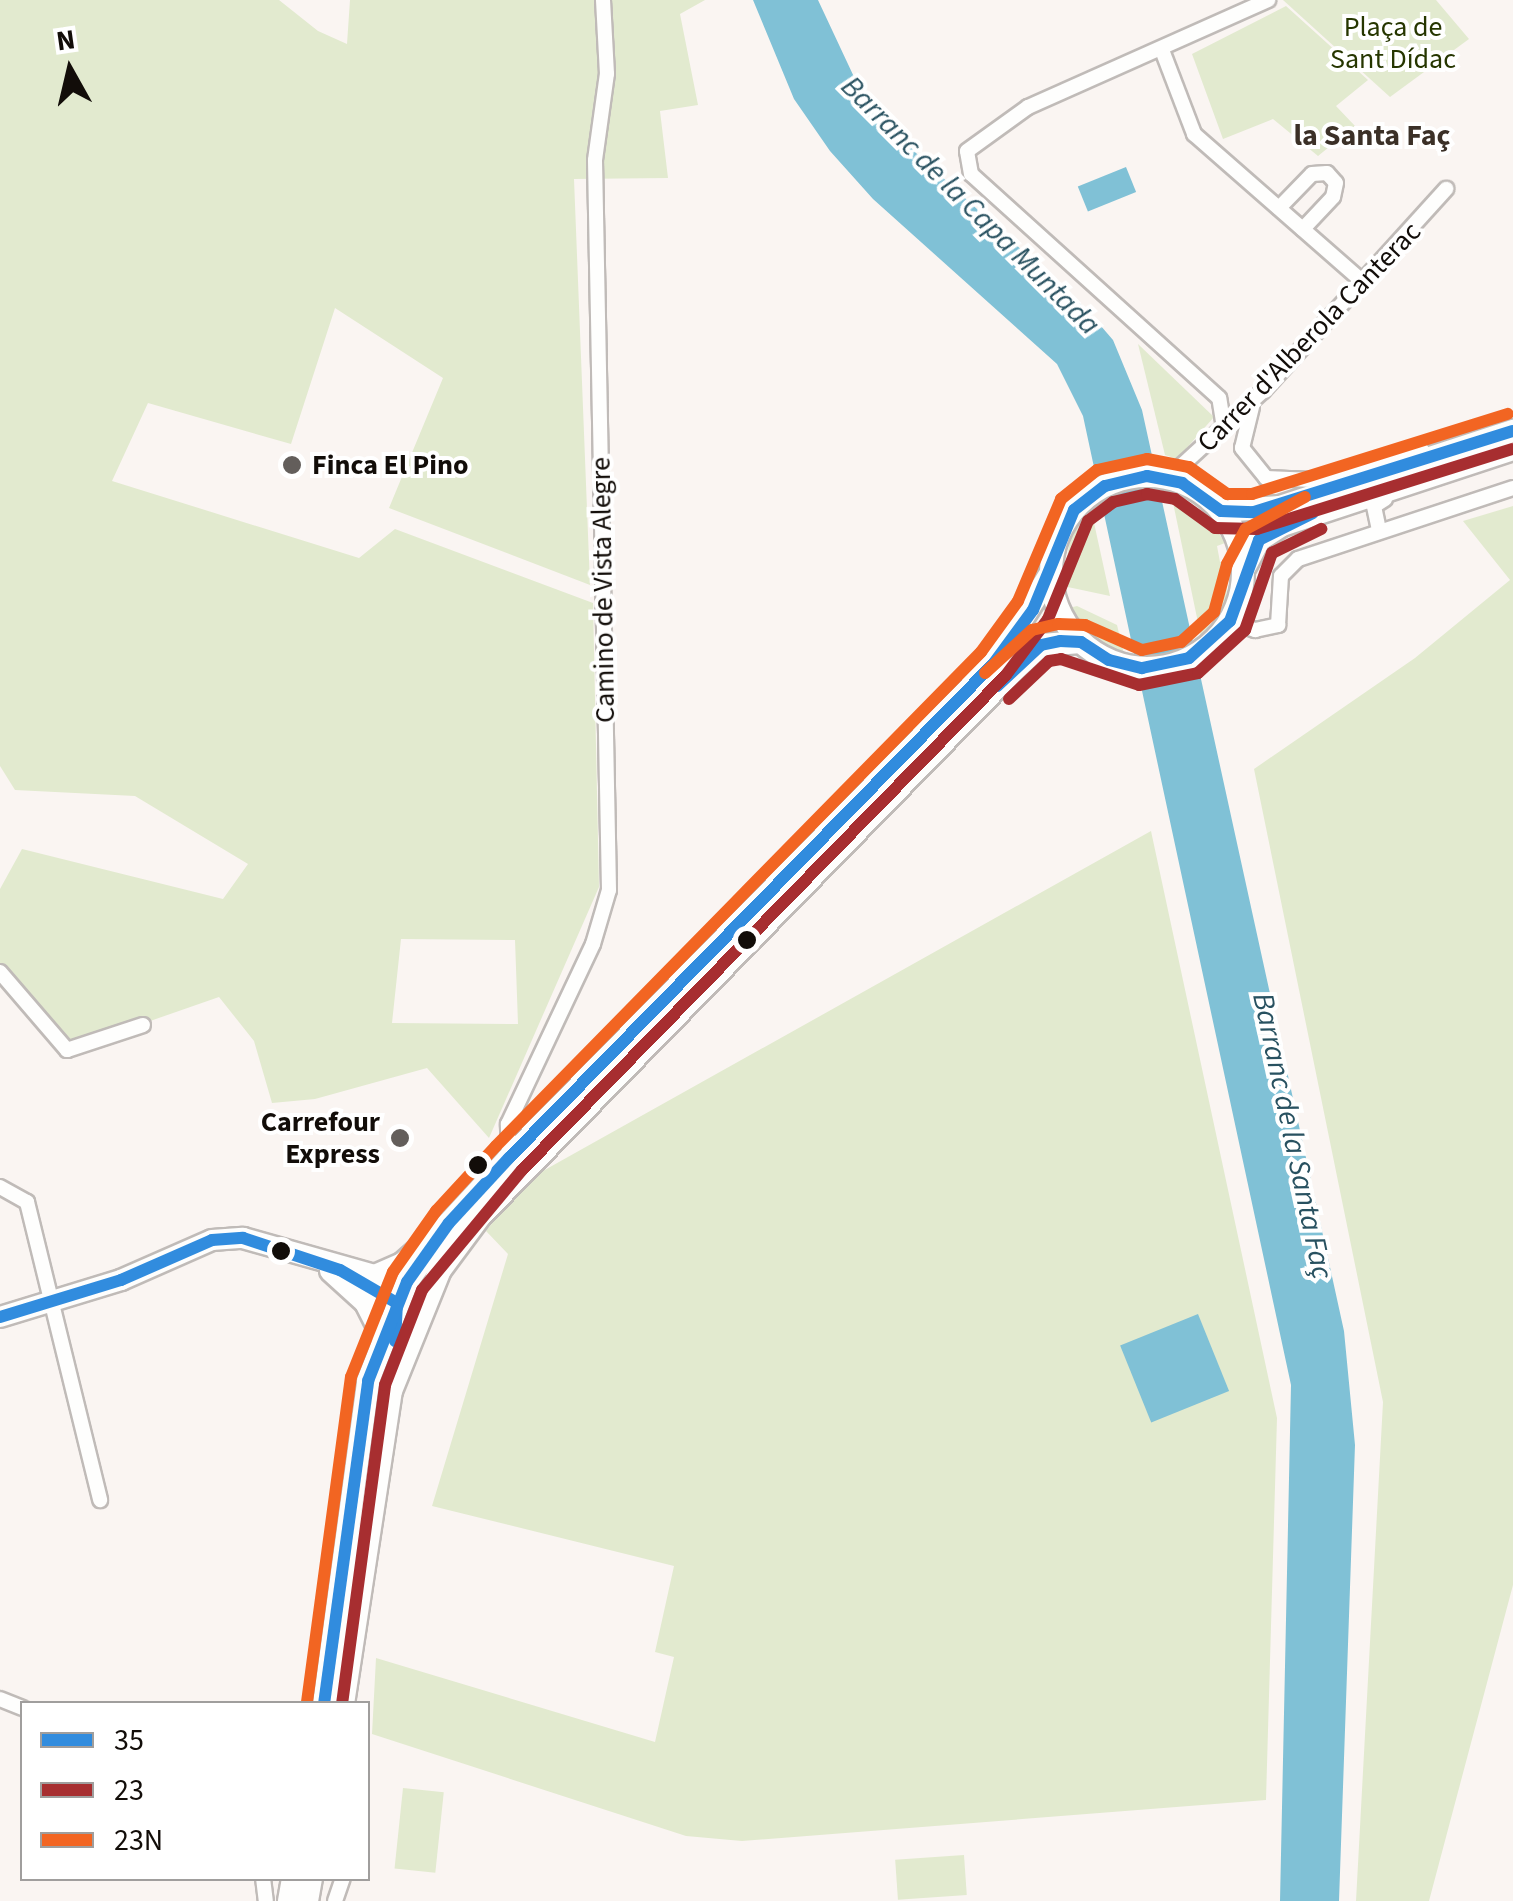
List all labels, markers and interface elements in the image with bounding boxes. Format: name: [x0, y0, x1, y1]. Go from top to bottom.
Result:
park label: Plaça de Sant Dídac: [1330, 10, 1456, 76]
text: N: [54, 19, 78, 61]
north arrow: [20, 20, 120, 120]
water label: Barranc de la Capa Muntada: [833, 69, 1107, 343]
district label: la Santa Faç: [1293, 118, 1451, 154]
street label: Carrer d'Alberola Canterac: [1190, 215, 1428, 459]
place label: Finca El Pino: [312, 448, 469, 482]
marker: Finca El Pino: [281, 454, 303, 476]
street label: Camino de Vista Alegre: [584, 457, 622, 723]
unlabelled marker: [737, 930, 757, 950]
water label: Barranc de la Santa Faç: [1244, 990, 1340, 1282]
place label: Carrefour Express: [261, 1105, 380, 1171]
marker: Carrefour Express: [389, 1127, 411, 1149]
unlabelled marker: [468, 1155, 488, 1175]
unlabelled marker: [271, 1241, 291, 1261]
legend: [20, 1701, 370, 1881]
text: 35: [114, 1719, 144, 1762]
text: 23: [114, 1769, 144, 1812]
text: 23N: [114, 1819, 163, 1862]

